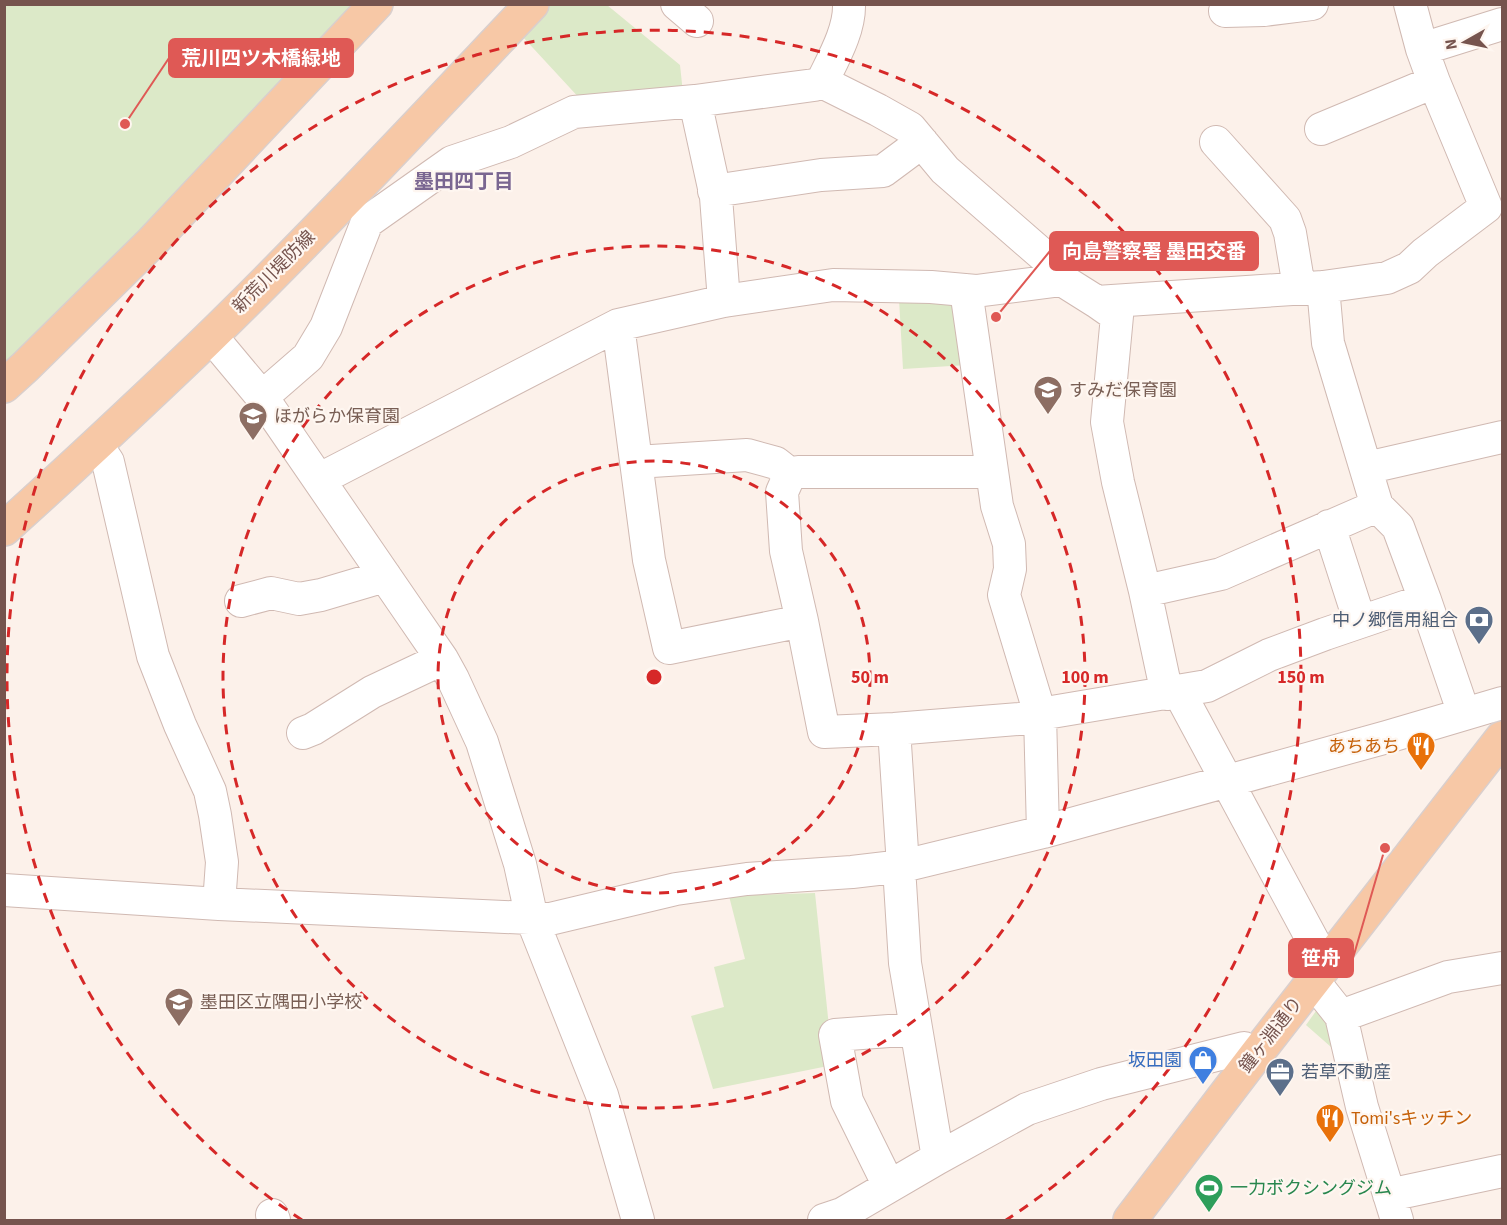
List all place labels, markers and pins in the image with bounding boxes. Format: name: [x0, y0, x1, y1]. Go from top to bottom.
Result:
callout: 荒川四ツ木橋緑地: [169, 39, 353, 77]
callout: 向島警察署 墨田交番: [1050, 232, 1258, 270]
school or university icon: すみだ保育園: [1032, 374, 1064, 416]
place label: すみだ保育園: [1069, 378, 1177, 403]
school or university icon: ほがらか保育園: [237, 400, 269, 442]
place label: ほがらか保育園: [274, 404, 400, 429]
bank icon: 中ノ郷信用組合: [1463, 604, 1495, 646]
place label: 中ノ郷信用組合: [1332, 608, 1458, 633]
centre of rings: [644, 667, 664, 687]
restaurant icon: あちあち: [1405, 730, 1437, 772]
place label: あちあち: [1328, 734, 1400, 759]
callout: 笹舟: [1289, 939, 1353, 977]
school or university icon: 墨田区立隅田小学校: [163, 986, 195, 1028]
place label: 墨田区立隅田小学校: [200, 990, 362, 1015]
shop icon: 坂田園: [1187, 1044, 1219, 1086]
place label: 坂田園: [1128, 1048, 1182, 1073]
office icon: 若草不動産: [1264, 1056, 1296, 1098]
place label: 若草不動産: [1301, 1060, 1391, 1085]
restaurant icon: Tomi'sキッチン: [1314, 1102, 1346, 1144]
place label: Tomi'sキッチン: [1351, 1106, 1472, 1131]
sports icon: 一力ボクシングジム: [1193, 1172, 1225, 1214]
place label: 一力ボクシングジム: [1230, 1176, 1392, 1201]

